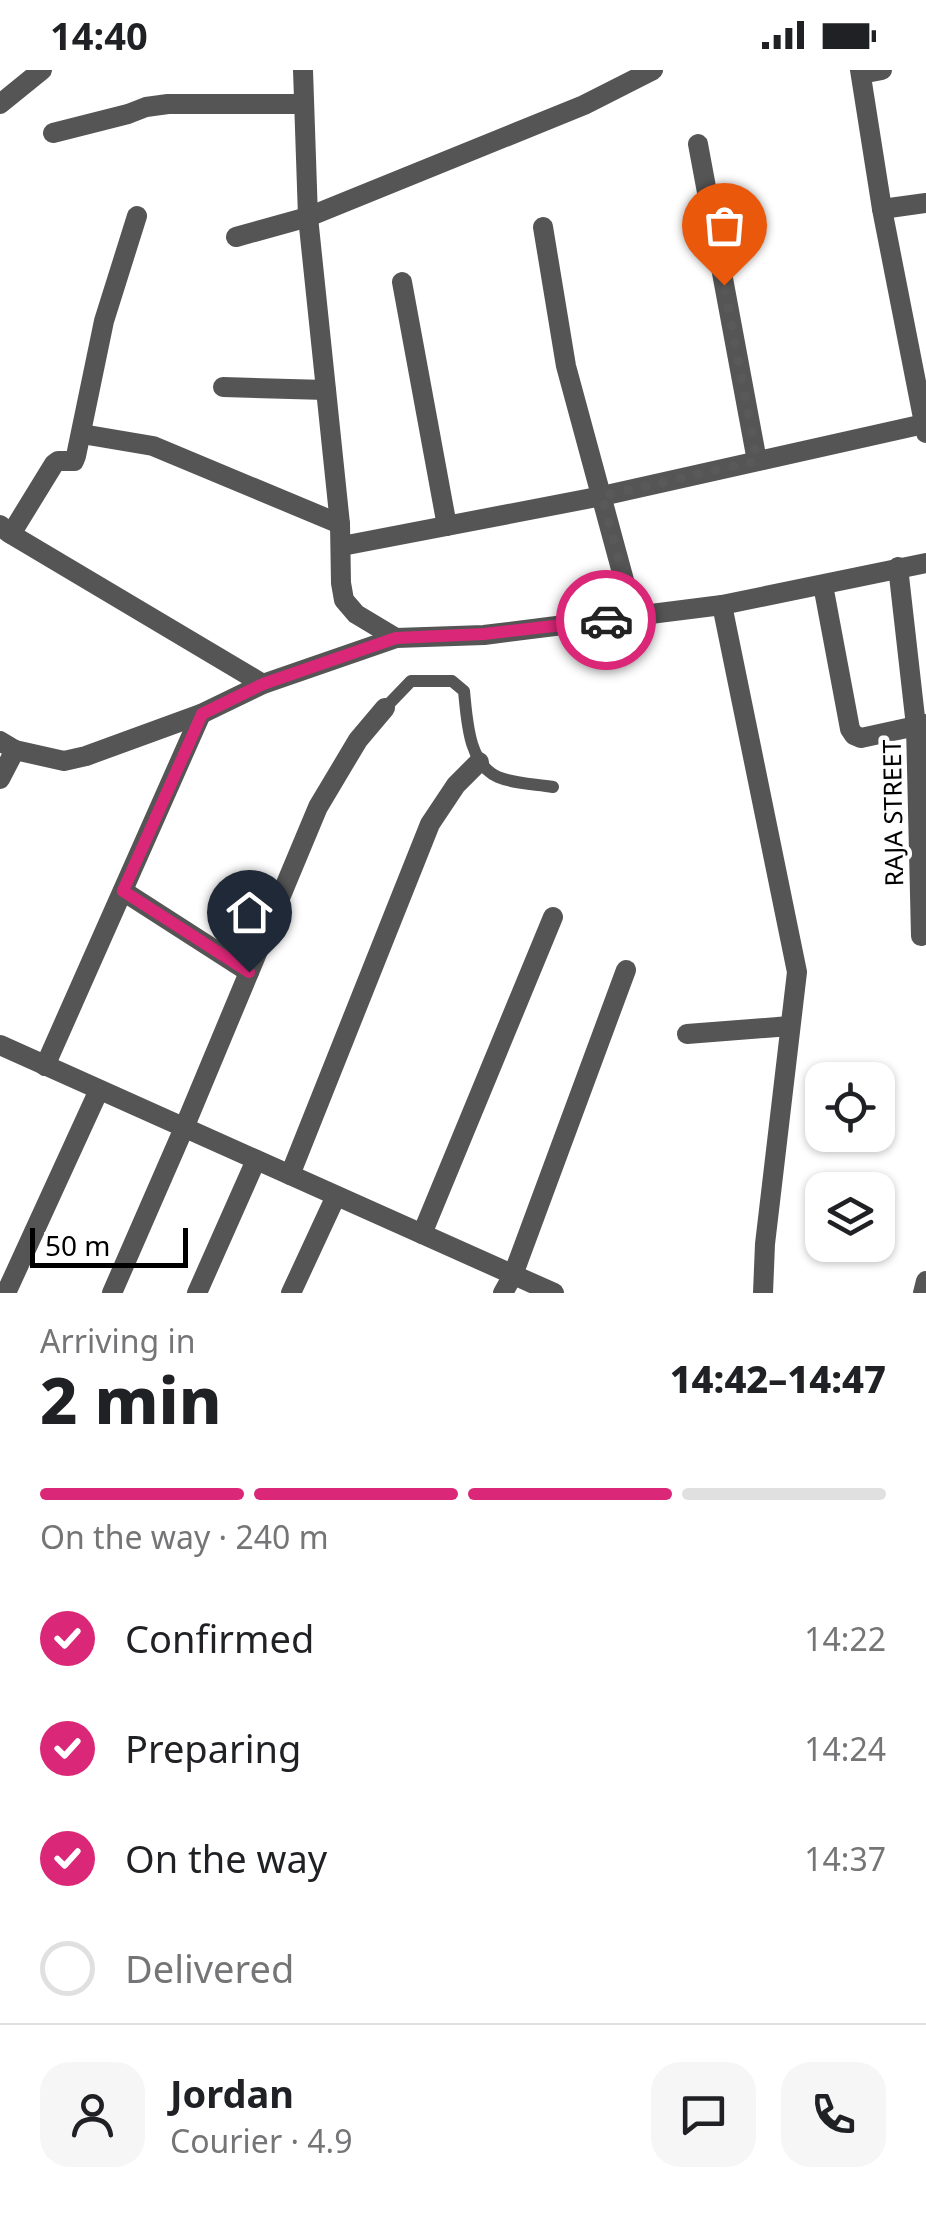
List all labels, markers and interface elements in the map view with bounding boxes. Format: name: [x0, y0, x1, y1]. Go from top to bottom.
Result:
text: 14:40: [50, 9, 148, 61]
pin: [682, 183, 767, 286]
icon: bag: [697, 198, 752, 253]
courier: [556, 570, 656, 670]
icon: car: [579, 593, 634, 648]
street label: RAJA STREET: [874, 739, 910, 887]
pin: [207, 870, 292, 973]
icon: home: [222, 885, 277, 940]
map controls: [805, 1062, 895, 1262]
button: locate: [805, 1062, 895, 1152]
button: layers: [805, 1172, 895, 1262]
scale bar: [30, 1223, 188, 1268]
text: 50 m: [45, 1226, 111, 1264]
text: Arriving in: [40, 1319, 195, 1362]
text: 14:42–14:47: [670, 1352, 886, 1404]
text: 2 min: [40, 1355, 222, 1443]
text: On the way · 240 m: [40, 1515, 329, 1558]
icon: check: [40, 1611, 95, 1666]
text: Confirmed: [125, 1612, 314, 1664]
text: 14:22: [804, 1617, 886, 1660]
icon: check: [40, 1721, 95, 1776]
text: Preparing: [125, 1722, 301, 1774]
text: 14:24: [804, 1727, 886, 1770]
icon: check: [40, 1831, 95, 1886]
text: On the way: [125, 1832, 327, 1884]
text: 14:37: [804, 1837, 886, 1880]
text: Delivered: [125, 1942, 294, 1994]
button: person: [40, 2062, 145, 2167]
button: chat: [651, 2062, 756, 2167]
button: phone: [781, 2062, 886, 2167]
text: Jordan: [170, 2067, 294, 2119]
text: Courier · 4.9: [170, 2119, 353, 2162]

